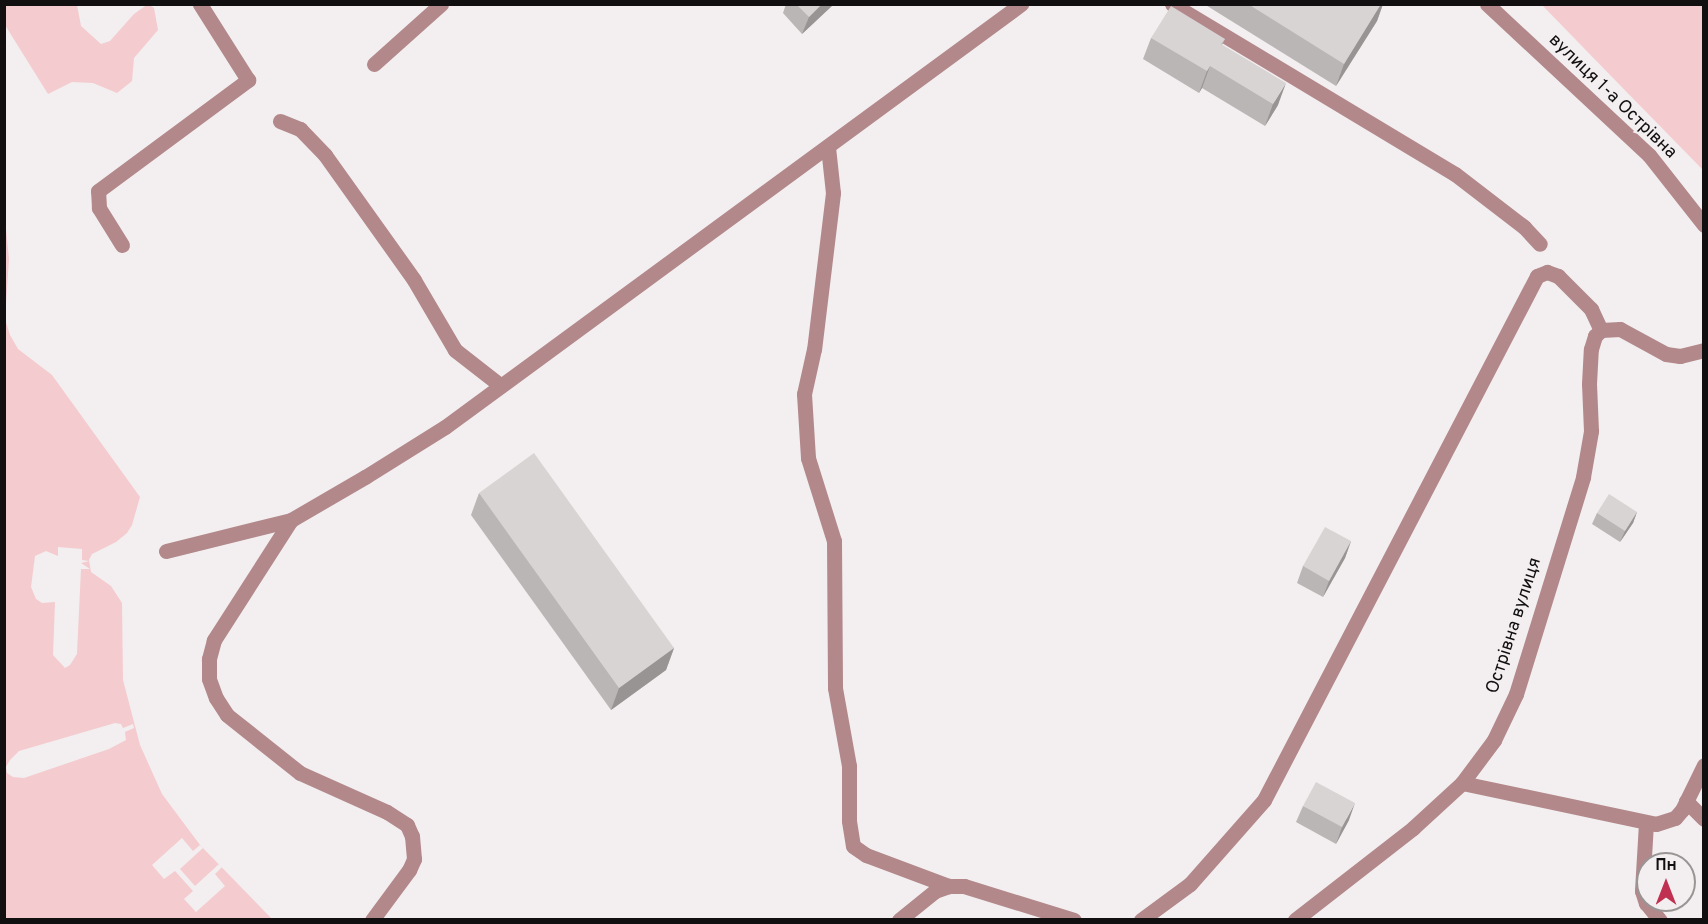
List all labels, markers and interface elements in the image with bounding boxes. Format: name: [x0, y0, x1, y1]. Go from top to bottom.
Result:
street label: вулиця 1-а Острівна: [1543, 30, 1681, 164]
street label: Острівна вулиця: [1483, 555, 1547, 697]
north arrow: [1636, 852, 1696, 912]
text: Пн: [1655, 856, 1677, 876]

